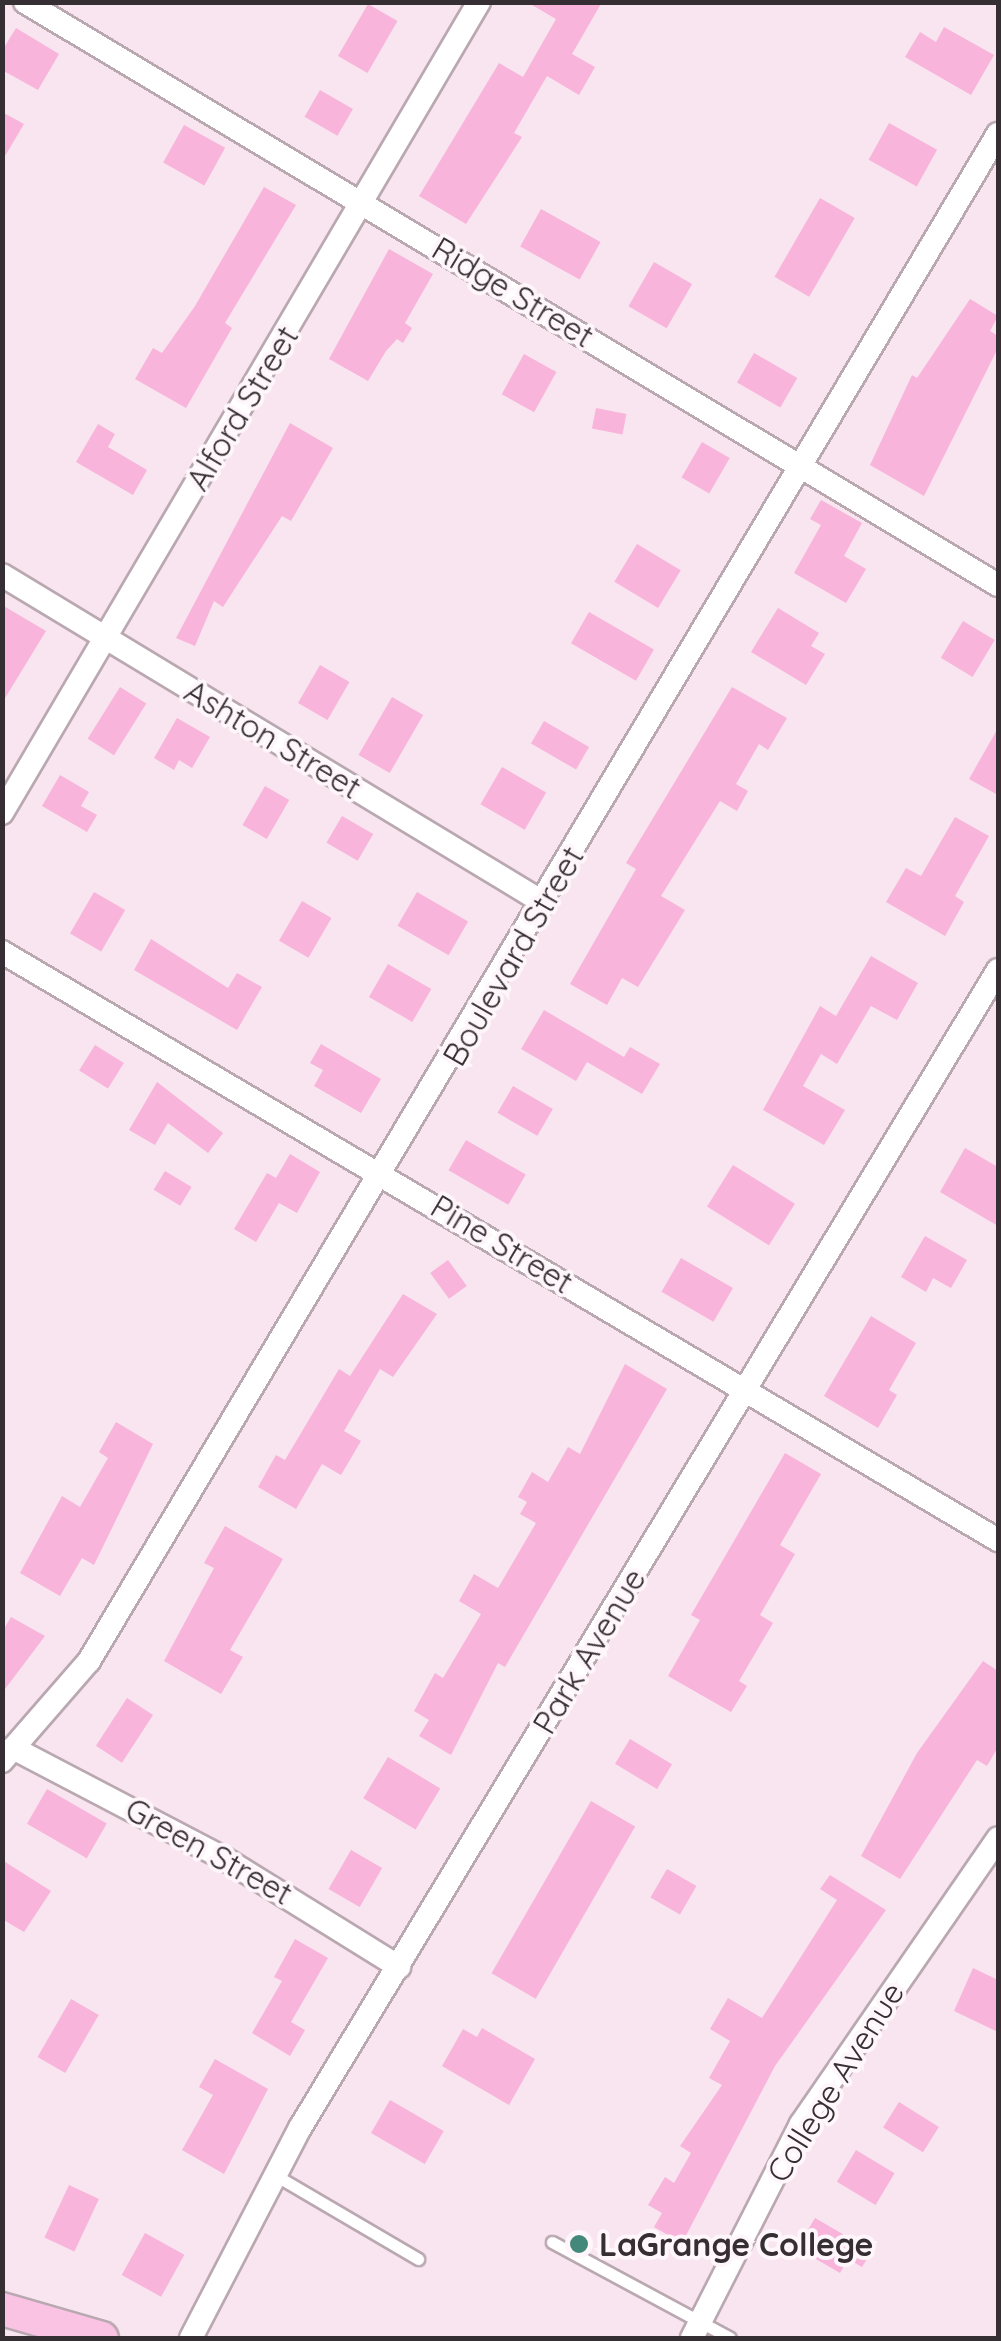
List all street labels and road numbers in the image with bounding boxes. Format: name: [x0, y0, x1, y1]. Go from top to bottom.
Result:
street label: Ridge Street: [425, 229, 601, 355]
street label: Alford Street: [178, 319, 306, 497]
street label: Ashton Street: [178, 671, 368, 807]
street label: Boulevard Street: [435, 840, 591, 1072]
street label: Pine Street: [424, 1187, 580, 1301]
street label: Park Avenue: [525, 1561, 653, 1741]
street label: Green Street: [119, 1789, 299, 1913]
street label: College Avenue: [758, 1975, 912, 2189]

